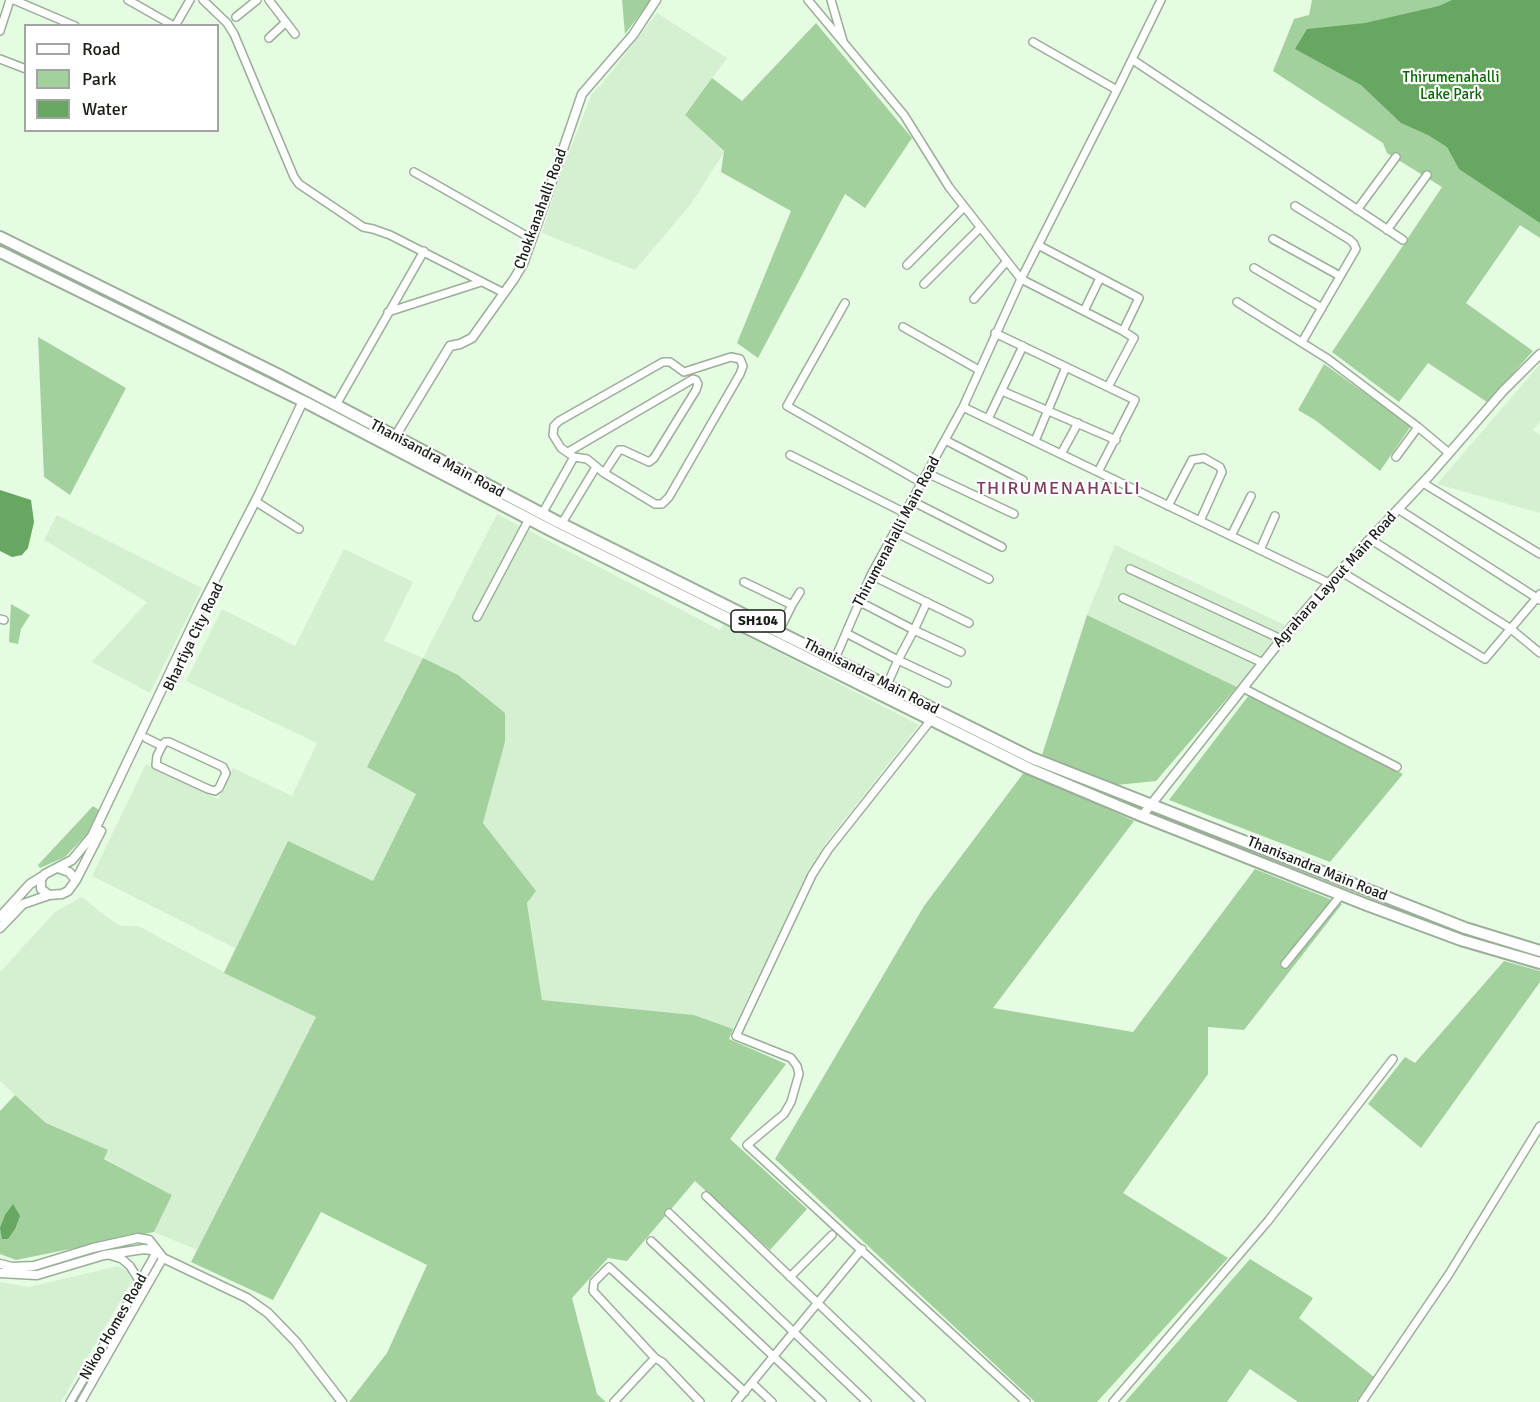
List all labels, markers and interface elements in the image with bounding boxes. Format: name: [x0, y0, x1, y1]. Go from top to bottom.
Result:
legend: [24, 24, 219, 132]
text: Road: [82, 38, 121, 60]
text: Park: [82, 68, 117, 90]
park label: Thirumenahalli Lake Park: [1403, 69, 1499, 104]
text: Water: [82, 98, 127, 120]
street label: Chokkanahalli Road: [511, 146, 571, 272]
street label: Thanisandra Main Road: [367, 416, 507, 502]
street label: Thirumenahalli Main Road: [850, 454, 944, 610]
district label: THIRUMENAHALLI: [977, 478, 1141, 500]
street label: Agrahara Layout Main Road: [1269, 509, 1401, 651]
street label: Bhartiya City Road: [160, 580, 228, 694]
road number: SH104: [731, 610, 785, 632]
street label: Thanisandra Main Road: [800, 635, 942, 719]
street label: Thanisandra Main Road: [1244, 833, 1390, 905]
street label: Nikoo Homes Road: [76, 1271, 152, 1383]

